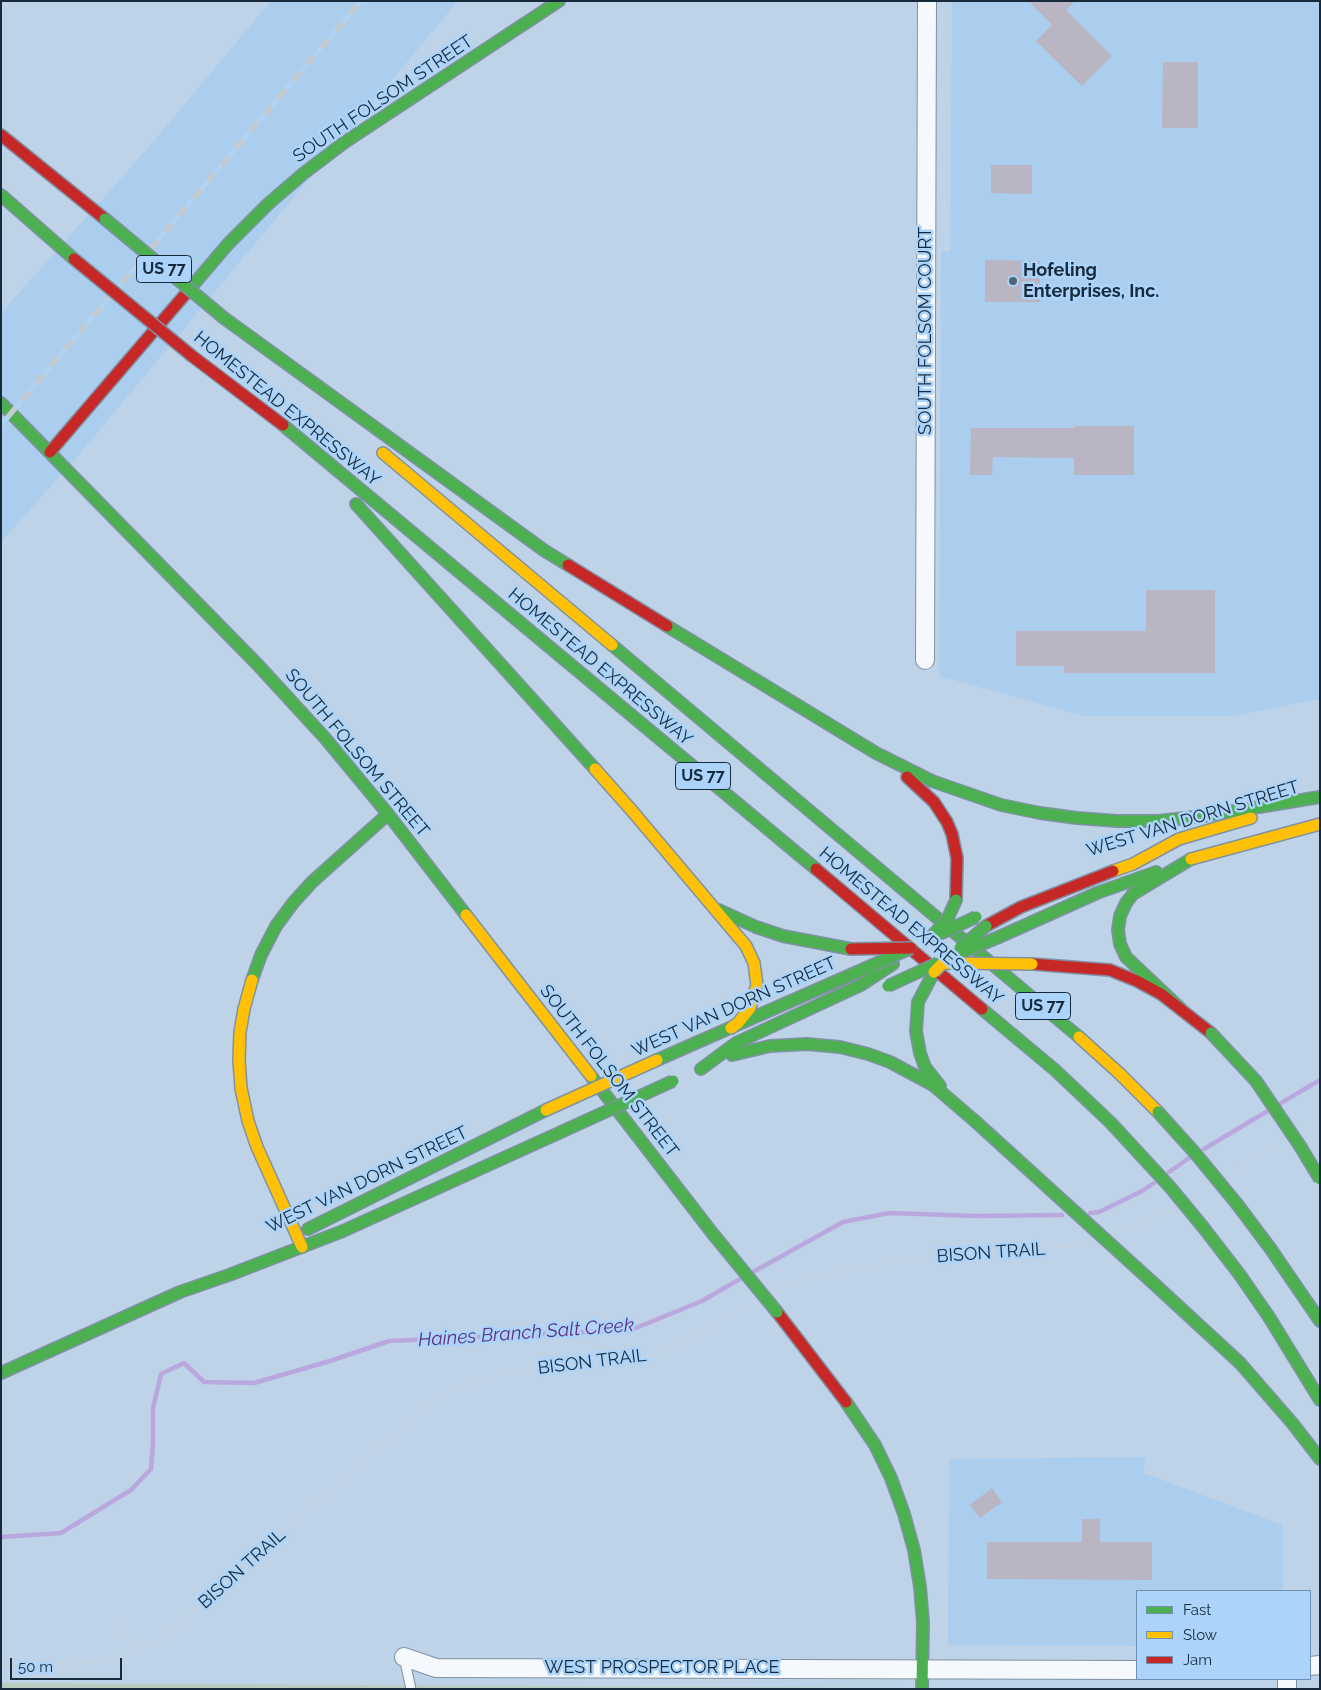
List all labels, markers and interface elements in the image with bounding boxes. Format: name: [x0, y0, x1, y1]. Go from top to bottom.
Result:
street label: SOUTH FOLSOM STREET: [289, 31, 477, 167]
street label: SOUTH FOLSOM COURT: [915, 227, 937, 435]
road number: US 77: [136, 255, 192, 282]
place label: Hofeling Enterprises, Inc.: [1023, 260, 1159, 302]
marker: Hofeling Enterprises, Inc.: [1007, 275, 1019, 287]
street label: HOMESTEAD EXPRESSWAY: [189, 327, 385, 491]
street label: HOMESTEAD EXPRESSWAY: [503, 584, 697, 750]
street label: SOUTH FOLSOM STREET: [280, 665, 434, 841]
road number: US 77: [676, 762, 730, 789]
street label: WEST VAN DORN STREET: [1084, 776, 1302, 862]
street label: HOMESTEAD EXPRESSWAY: [814, 843, 1008, 1009]
street label: WEST VAN DORN STREET: [629, 952, 839, 1062]
street label: SOUTH FOLSOM STREET: [535, 981, 683, 1161]
road number: US 77: [1016, 992, 1070, 1019]
street label: WEST VAN DORN STREET: [263, 1122, 471, 1238]
street label: BISON TRAIL: [936, 1238, 1046, 1268]
water label: Haines Branch Salt Creek: [417, 1314, 635, 1352]
street label: BISON TRAIL: [536, 1345, 648, 1379]
street label: BISON TRAIL: [194, 1524, 290, 1614]
legend: [1136, 1590, 1311, 1680]
text: Fast: [1183, 1601, 1211, 1619]
text: Slow: [1183, 1626, 1217, 1644]
scale bar: [12, 1648, 125, 1680]
text: Jam: [1183, 1651, 1212, 1669]
street label: WEST PROSPECTOR PLACE: [545, 1657, 779, 1679]
text: 50 m: [18, 1658, 53, 1676]

